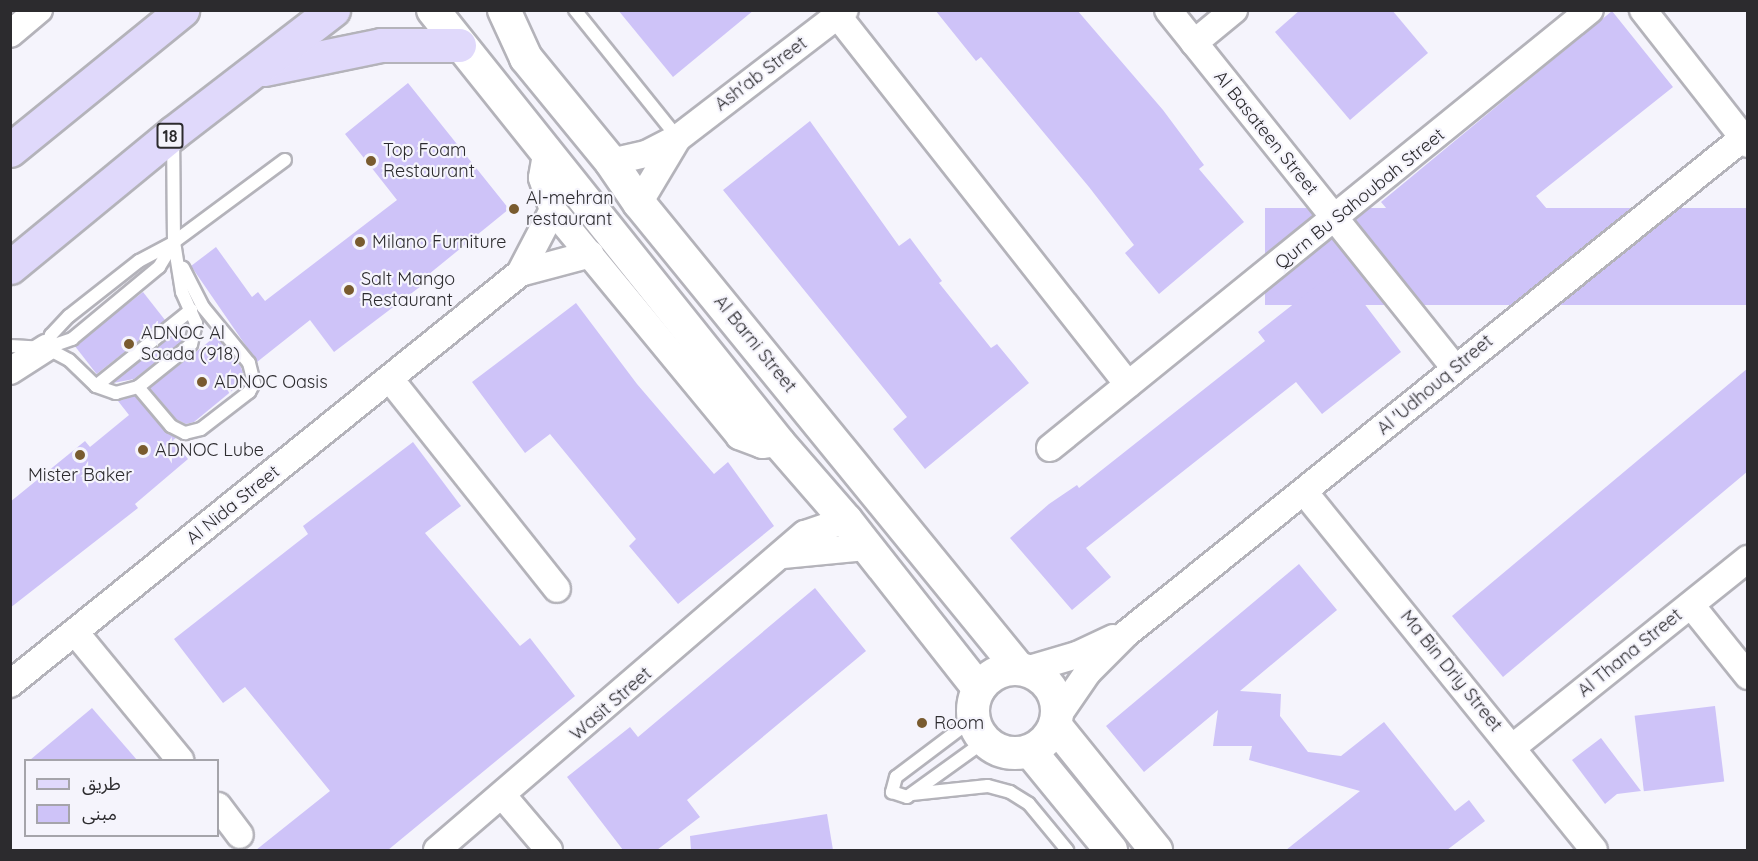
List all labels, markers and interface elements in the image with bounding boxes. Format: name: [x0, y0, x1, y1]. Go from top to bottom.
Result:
street label: Ash'ab Street: [711, 32, 811, 116]
street label: Al Basateen Street: [1209, 66, 1323, 200]
road number: 18: [156, 123, 184, 149]
street label: Qurn Bu Sahoubah Street: [1271, 124, 1449, 274]
place label: Top Foam Restaurant: [383, 140, 475, 182]
marker: Top Foam Restaurant: [364, 154, 378, 168]
place label: Al-mehran restaurant: [526, 188, 614, 230]
marker: Al-mehran restaurant: [507, 202, 521, 216]
place label: Milano Furniture: [372, 231, 506, 253]
marker: Milano Furniture: [353, 235, 367, 249]
place label: Salt Mango Restaurant: [361, 269, 455, 312]
marker: Salt Mango Restaurant: [342, 283, 356, 297]
street label: Al Barni Street: [709, 291, 801, 397]
place label: ADNOC Al Saada (918): [141, 323, 240, 366]
street label: Al 'Udhouq Street: [1373, 330, 1497, 440]
marker: ADNOC Al Saada (918): [122, 337, 136, 351]
place label: ADNOC Oasis: [214, 371, 328, 393]
marker: ADNOC Oasis: [195, 375, 209, 389]
place label: ADNOC Lube: [155, 439, 264, 461]
marker: ADNOC Lube: [136, 443, 150, 457]
marker: Mister Baker: [73, 448, 87, 462]
street label: Al Nida Street: [182, 461, 284, 549]
place label: Mister Baker: [28, 464, 132, 486]
street label: Al Thana Street: [1573, 604, 1687, 702]
street label: Ma Bin Driy Street: [1396, 606, 1506, 736]
street label: Wasit Street: [566, 663, 656, 745]
place label: Room: [934, 712, 984, 734]
marker: Room: [915, 716, 929, 730]
legend: [24, 759, 219, 837]
text: طريق: [82, 772, 121, 795]
text: مبنى: [82, 802, 117, 825]

